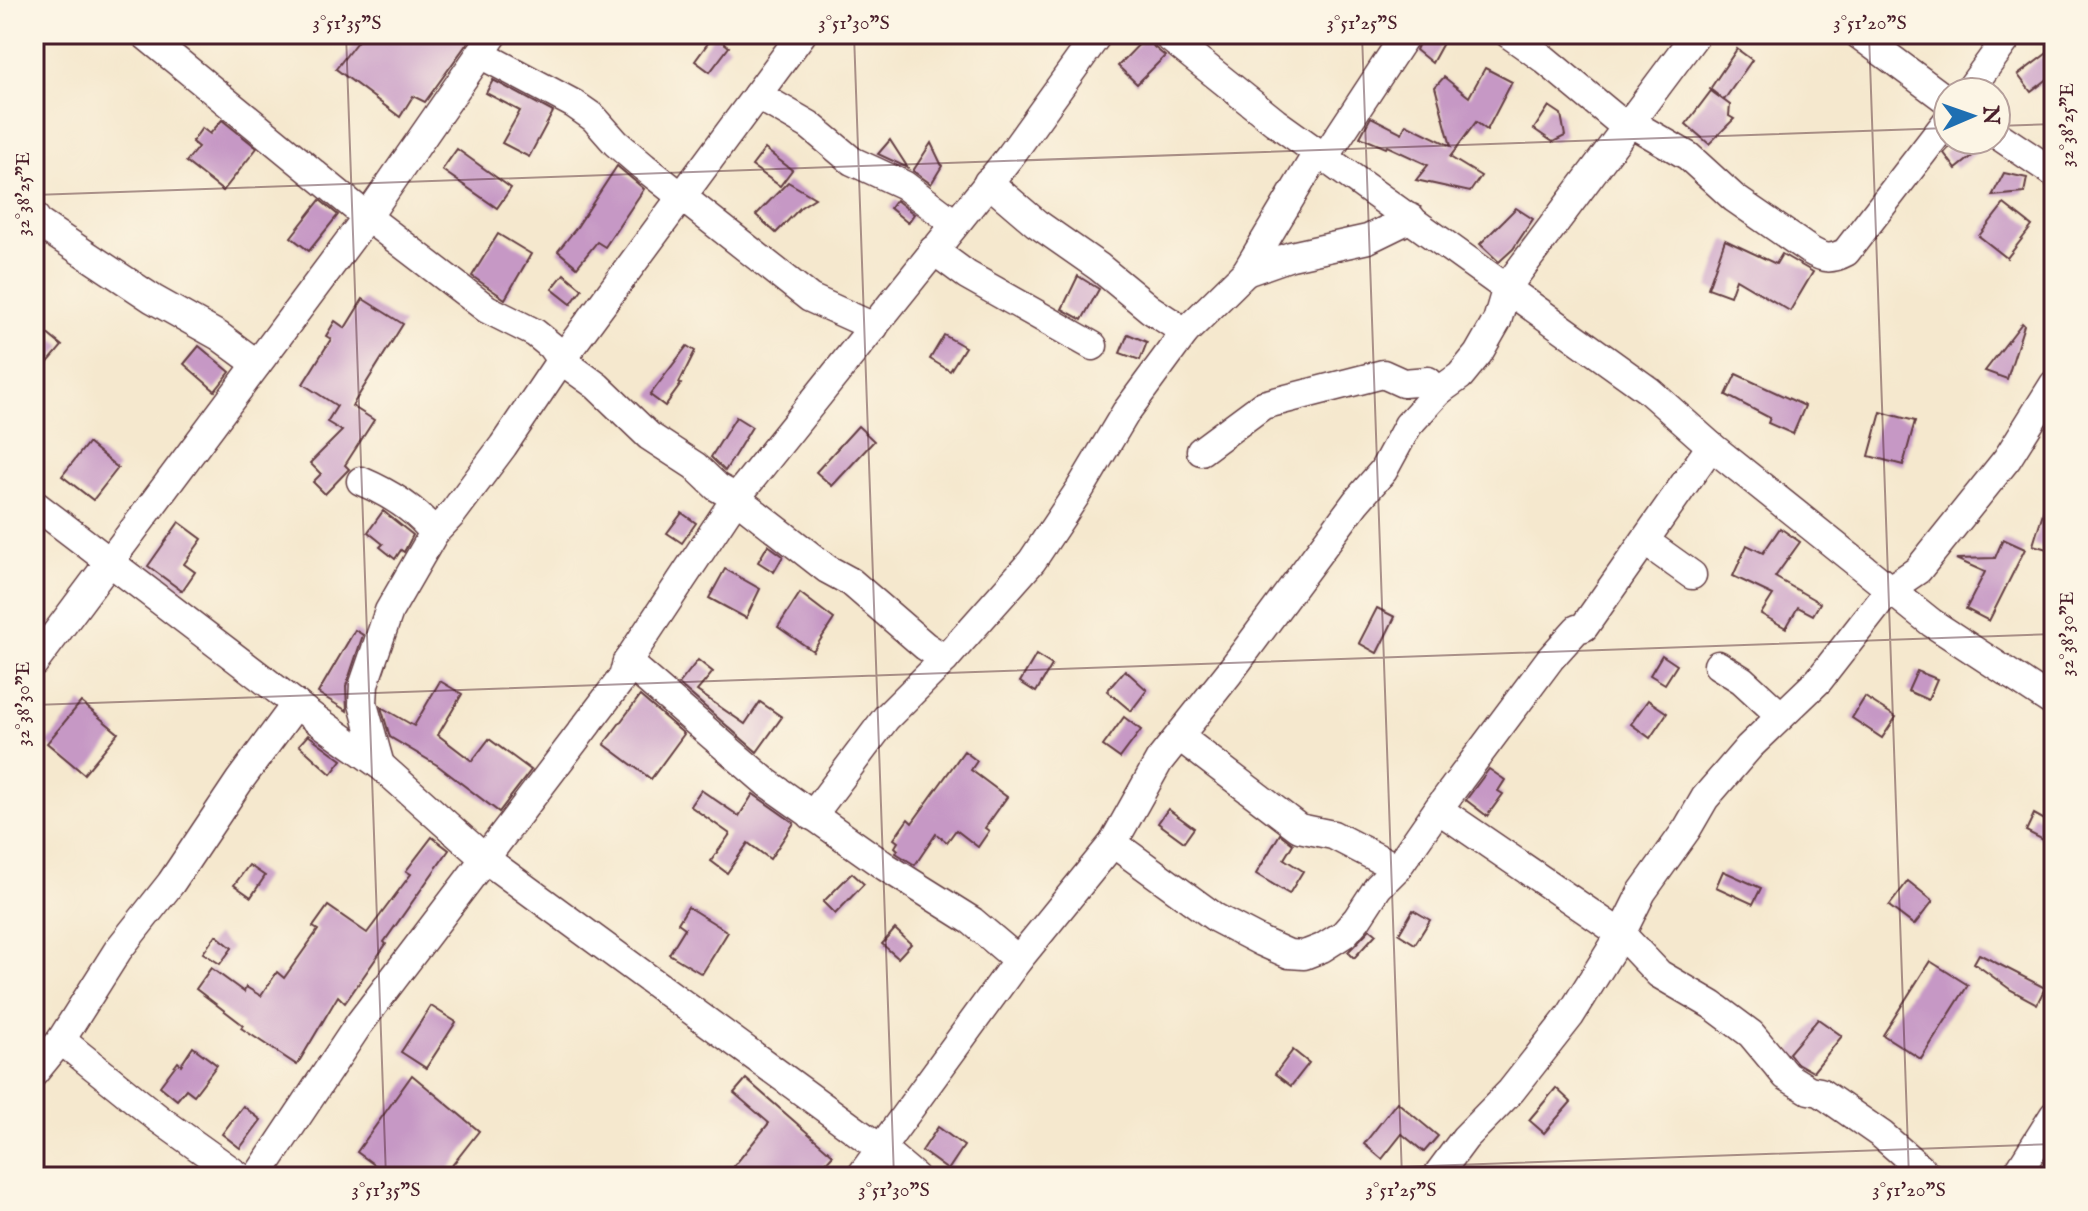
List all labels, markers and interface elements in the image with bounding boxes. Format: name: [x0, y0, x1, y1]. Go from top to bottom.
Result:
text: 3°51'35"S: [313, 11, 381, 36]
text: 3°51'30"S: [818, 11, 890, 36]
text: 3°51'25"S: [1327, 11, 1397, 36]
text: 3°51'20"S: [1833, 11, 1907, 36]
north arrow: [1932, 76, 2012, 156]
text: 32°38'25"E: [2055, 83, 2080, 167]
text: N: [1976, 104, 2004, 125]
text: 32°38'25"E: [11, 152, 36, 236]
text: 32°38'30"E: [2055, 591, 2080, 677]
text: 32°38'30"E: [11, 661, 36, 747]
text: 3°51'35"S: [352, 1178, 420, 1203]
text: 3°51'30"S: [858, 1178, 930, 1203]
text: 3°51'25"S: [1366, 1178, 1436, 1203]
text: 3°51'20"S: [1872, 1178, 1946, 1203]

